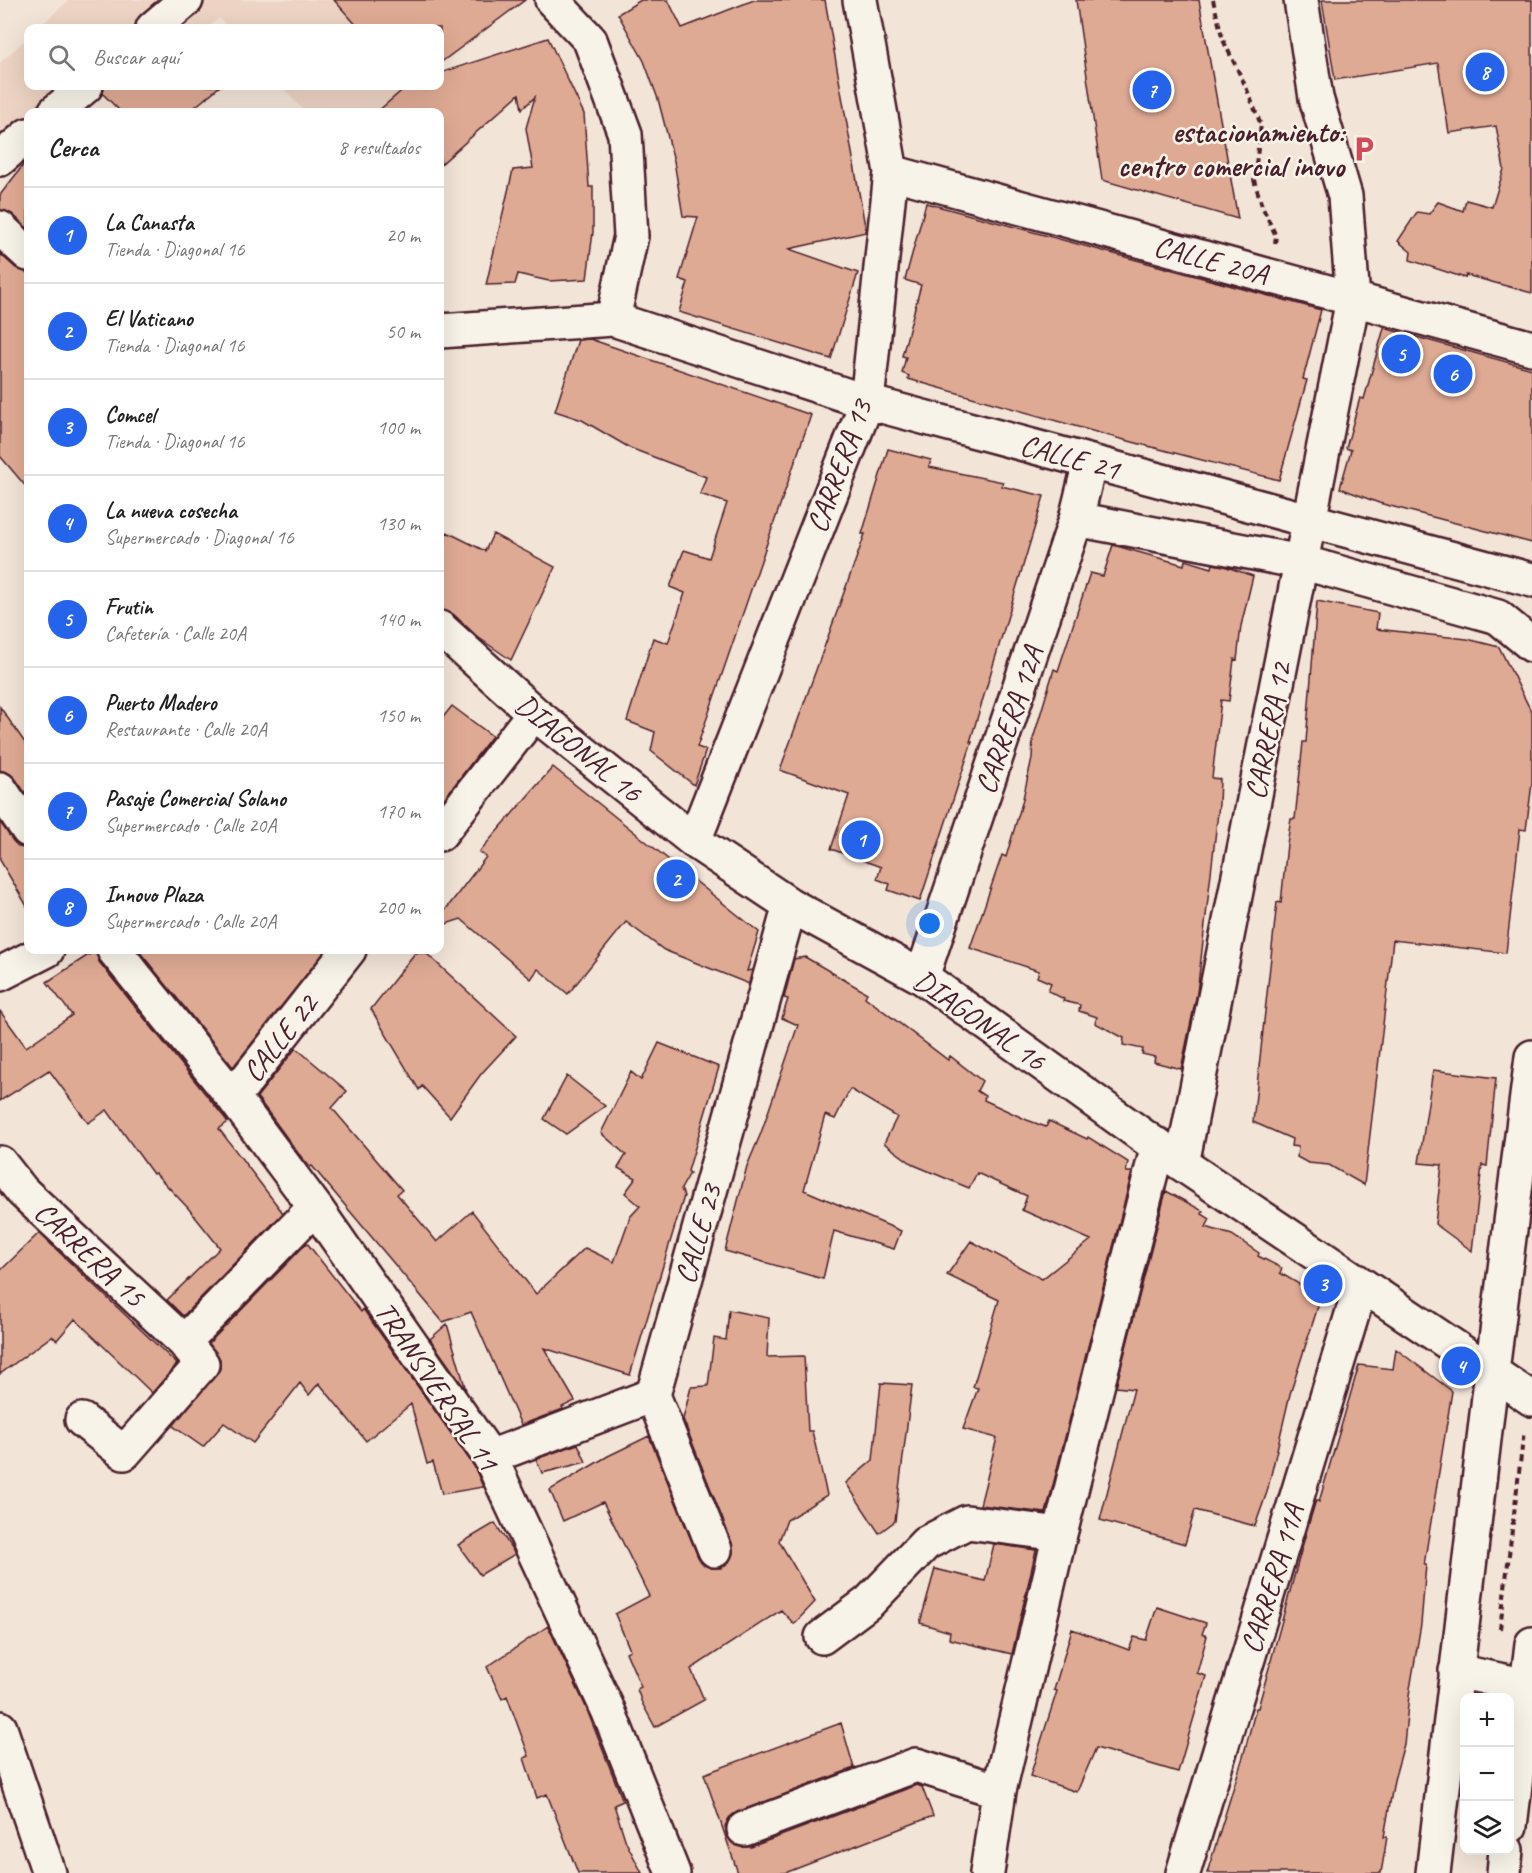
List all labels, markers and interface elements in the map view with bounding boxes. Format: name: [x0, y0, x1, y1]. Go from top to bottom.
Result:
search box: [24, 24, 444, 90]
icon: search: [45, 41, 78, 74]
text: Buscar aquí: [93, 43, 179, 71]
pin: 8: [1466, 50, 1504, 94]
pin: 7: [1132, 68, 1172, 112]
place label: estacionamiento: centro comercial inovo: [1118, 113, 1347, 185]
text: Cerca: [48, 131, 98, 164]
parking icon: estacionamiento: centro comercial inovo: [1349, 134, 1379, 164]
text: 8 resultados: [338, 135, 420, 160]
text: La Canasta: [105, 209, 193, 237]
text: 1: [63, 223, 72, 248]
text: 20 m: [386, 223, 420, 248]
street label: CALLE 20A: [1150, 227, 1274, 294]
text: Tienda · Diagonal 16: [105, 237, 245, 262]
text: El Vaticano: [105, 305, 193, 333]
text: 2: [63, 319, 72, 344]
text: 50 m: [386, 319, 420, 344]
pin: 5: [1382, 332, 1420, 376]
text: Tienda · Diagonal 16: [105, 333, 245, 358]
pin: 6: [1434, 352, 1472, 397]
street label: CARRERA 13: [797, 392, 881, 537]
text: Comcel: [105, 401, 155, 429]
text: 3: [63, 415, 72, 440]
text: 100 m: [377, 415, 420, 440]
street label: CALLE 21: [1016, 426, 1125, 489]
text: Tienda · Diagonal 16: [105, 429, 245, 454]
text: La nueva cosecha: [105, 497, 237, 525]
text: 4: [63, 511, 72, 536]
text: 130 m: [377, 511, 420, 536]
text: Supermercado · Diagonal 16: [105, 525, 294, 550]
text: Frutin: [105, 593, 153, 621]
text: 5: [63, 607, 72, 632]
text: 140 m: [377, 607, 420, 632]
text: Cafetería · Calle 20A: [105, 621, 246, 646]
street label: CARRERA 12A: [966, 639, 1053, 799]
street label: CARRERA 12: [1236, 657, 1300, 802]
street label: DIAGONAL 16: [508, 685, 651, 812]
text: Puerto Madero: [105, 689, 217, 717]
text: 6: [63, 703, 72, 728]
text: 150 m: [377, 703, 420, 728]
text: Restaurante · Calle 20A: [105, 717, 267, 742]
text: Pasaje Comercial Solano: [105, 785, 286, 813]
text: 7: [63, 799, 72, 824]
text: 170 m: [377, 799, 420, 824]
text: Supermercado · Calle 20A: [105, 813, 276, 838]
pin: 1: [842, 818, 880, 862]
pin: 2: [656, 856, 696, 902]
text: Innovo Plaza: [105, 881, 203, 909]
text: 8: [63, 895, 72, 920]
text: 200 m: [377, 895, 420, 920]
text: Supermercado · Calle 20A: [105, 909, 276, 934]
your location: [915, 909, 944, 938]
street label: DIAGONAL 16: [907, 961, 1055, 1080]
street label: CALLE 22: [234, 984, 328, 1090]
street label: CALLE 23: [666, 1178, 731, 1288]
street label: CARRERA 15: [26, 1193, 155, 1316]
pin: 3: [1304, 1262, 1342, 1306]
street label: TRANSVERSAL 11: [366, 1294, 508, 1479]
pin: 4: [1442, 1344, 1480, 1388]
street label: CARRERA 11A: [1231, 1498, 1313, 1658]
map controls: [1460, 1693, 1514, 1855]
button: +: [1460, 1693, 1514, 1747]
button: −: [1460, 1747, 1514, 1801]
button: layers: [1460, 1801, 1514, 1855]

